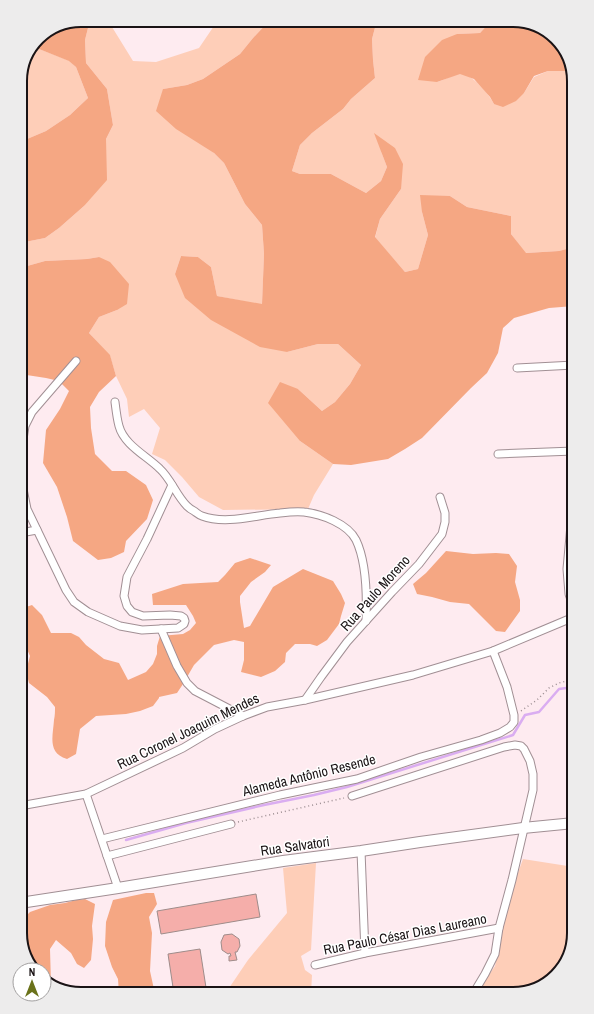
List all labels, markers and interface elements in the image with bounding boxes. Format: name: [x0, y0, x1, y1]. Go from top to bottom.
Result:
street label: Rua Paulo Moreno: [336, 551, 414, 635]
street label: Rua Coronel Joaquim Mendes: [114, 689, 262, 773]
street label: Alameda Antônio Resende: [240, 750, 377, 800]
street label: Rua Salvatori: [259, 832, 331, 860]
street label: Rua Paulo César Dias Laureano: [322, 909, 488, 959]
north arrow: [12, 962, 52, 1002]
text: N: [29, 965, 35, 979]

